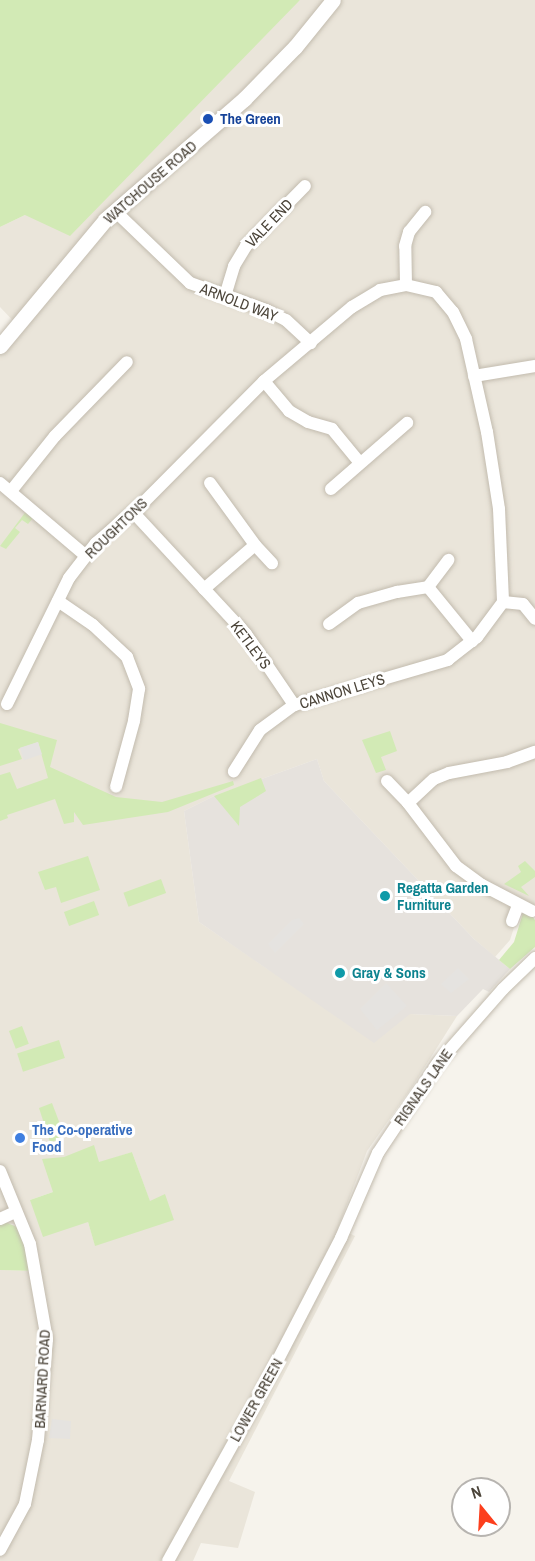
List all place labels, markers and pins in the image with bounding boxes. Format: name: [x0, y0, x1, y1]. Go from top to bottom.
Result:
place label: The Green: [220, 110, 281, 128]
marker: The Green: [201, 112, 215, 126]
place label: Regatta Garden Furniture: [397, 878, 489, 913]
marker: Regatta Garden Furniture: [378, 889, 392, 903]
place label: Gray & Sons: [352, 964, 426, 982]
marker: Gray & Sons: [333, 966, 347, 980]
place label: The Co-operative Food: [32, 1120, 132, 1155]
marker: The Co-operative Food: [13, 1131, 27, 1145]

